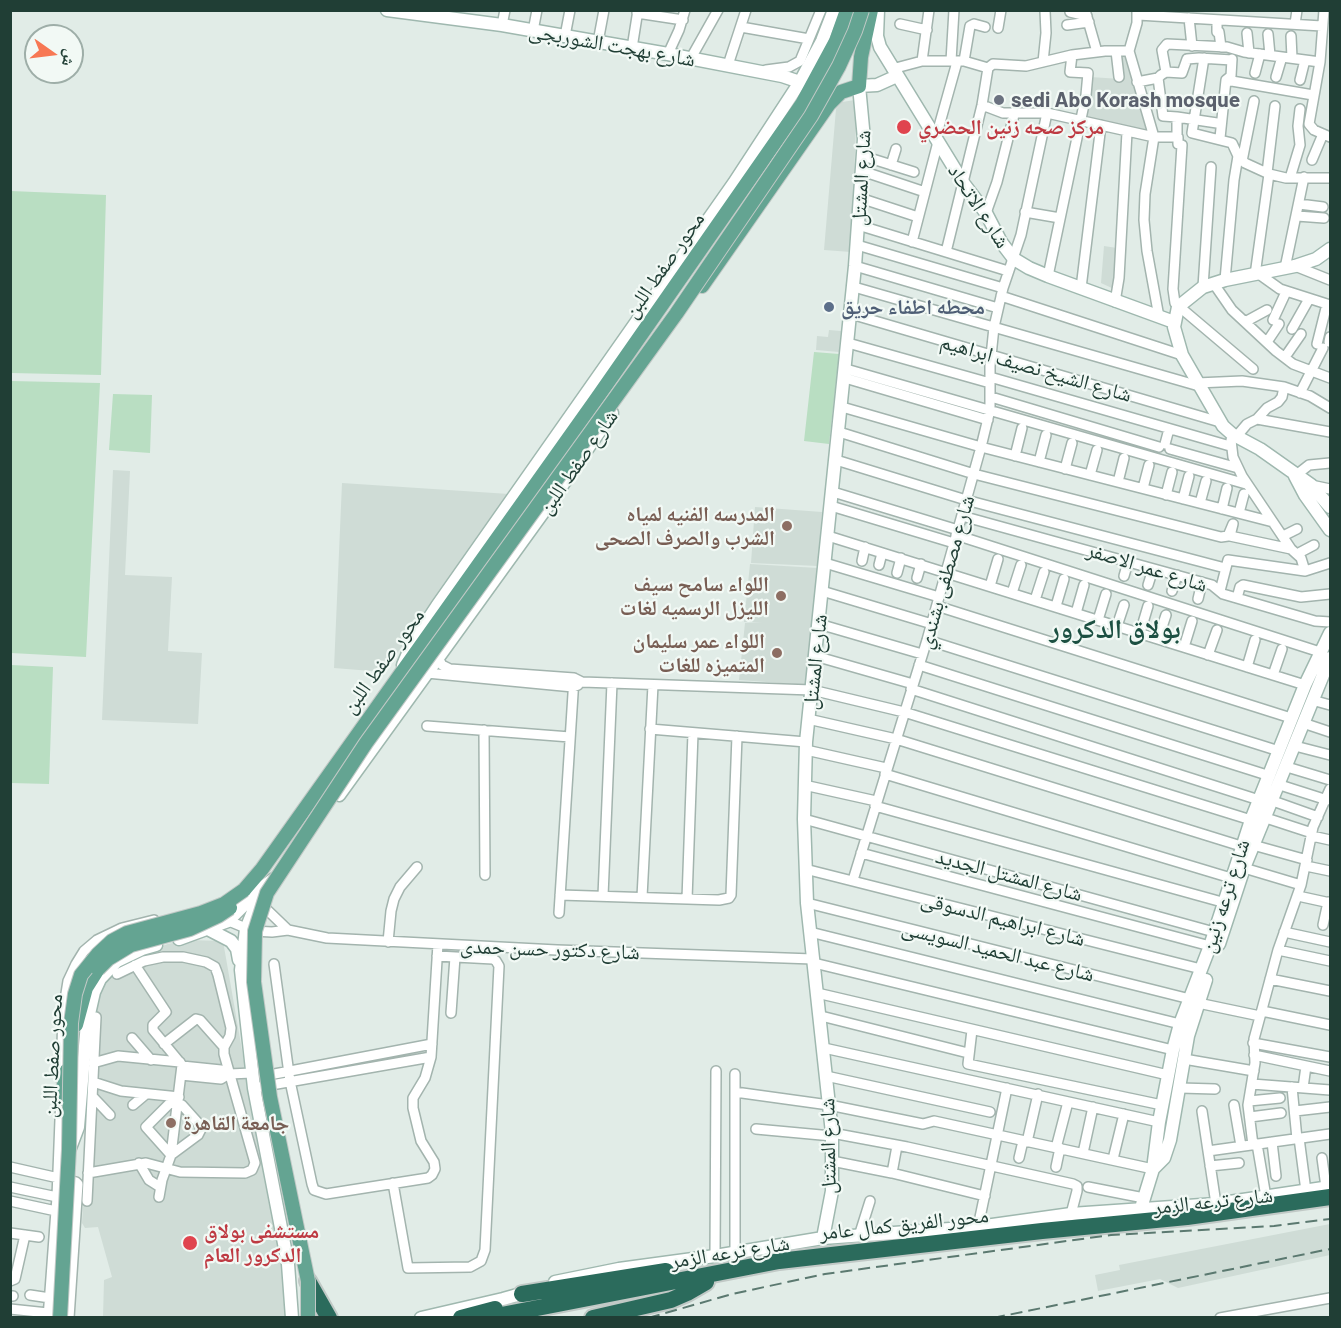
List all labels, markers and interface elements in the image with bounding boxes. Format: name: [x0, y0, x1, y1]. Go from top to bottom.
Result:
street label: شارع بهجت الشوربجى: [527, 18, 697, 72]
north arrow: [24, 24, 84, 84]
text: ش: [59, 47, 81, 69]
place label: sedi Abo Korash mosque: [1011, 87, 1240, 113]
marker: sedi Abo Korash mosque: [992, 93, 1006, 107]
place label: مركز صحه زنين الحضري: [918, 114, 1104, 140]
marker: مركز صحه زنين الحضري: [895, 118, 913, 136]
street label: شارع المشتل: [846, 129, 876, 227]
street label: شارع الاتحاد: [943, 159, 1015, 253]
street label: محور صفط اللبن: [618, 207, 710, 323]
place label: محطه اطفاء حريق: [841, 294, 985, 320]
marker: محطه اطفاء حريق: [822, 300, 836, 314]
street label: شارع الشيخ نصيف ابراهيم: [937, 329, 1135, 407]
street label: شارع صفط اللبن: [533, 405, 623, 519]
street label: شارع مصطفى بشندي: [912, 492, 980, 652]
place label: المدرسه الفنيه لمياه الشرب والصرف الصحى: [595, 501, 775, 551]
marker: المدرسه الفنيه لمياه الشرب والصرف الصحى: [780, 519, 794, 533]
street label: شارع عمر الاصفر: [1084, 537, 1210, 597]
place label: اللواء سامح سيف الليزل الرسميه لغات: [620, 571, 769, 621]
marker: اللواء سامح سيف الليزل الرسميه لغات: [774, 589, 788, 603]
street label: محور صفط اللبن: [336, 604, 430, 718]
street label: شارع المشتل: [797, 613, 833, 711]
district label: بولاق الدكرور: [1049, 613, 1181, 645]
place label: اللواء عمر سليمان المتميزه للغات: [633, 628, 765, 678]
marker: اللواء عمر سليمان المتميزه للغات: [770, 646, 784, 660]
street label: شارع ترعه زنين: [1195, 836, 1255, 956]
street label: شارع المشتل الجديد: [933, 843, 1085, 907]
street label: شارع ابراهيم الدسوقى: [918, 886, 1088, 952]
street label: شارع عبد الحميد السويسى: [899, 915, 1097, 987]
street label: شارع دكتور حسن حمدى: [460, 933, 640, 965]
street label: محور صفط اللبن: [36, 994, 68, 1118]
street label: شارع المشتل: [815, 1098, 841, 1194]
place label: جامعة القاهرة: [183, 1110, 289, 1136]
marker: جامعة القاهرة: [164, 1116, 178, 1130]
street label: شارع ترعه الزمر: [1152, 1182, 1274, 1220]
street label: محور الفريق كمال عامر: [818, 1203, 990, 1245]
place label: مستشفى بولاق الدكرور العام: [204, 1218, 319, 1268]
street label: شارع ترعه الزمر: [669, 1230, 791, 1274]
marker: مستشفى بولاق الدكرور العام: [181, 1234, 199, 1252]

